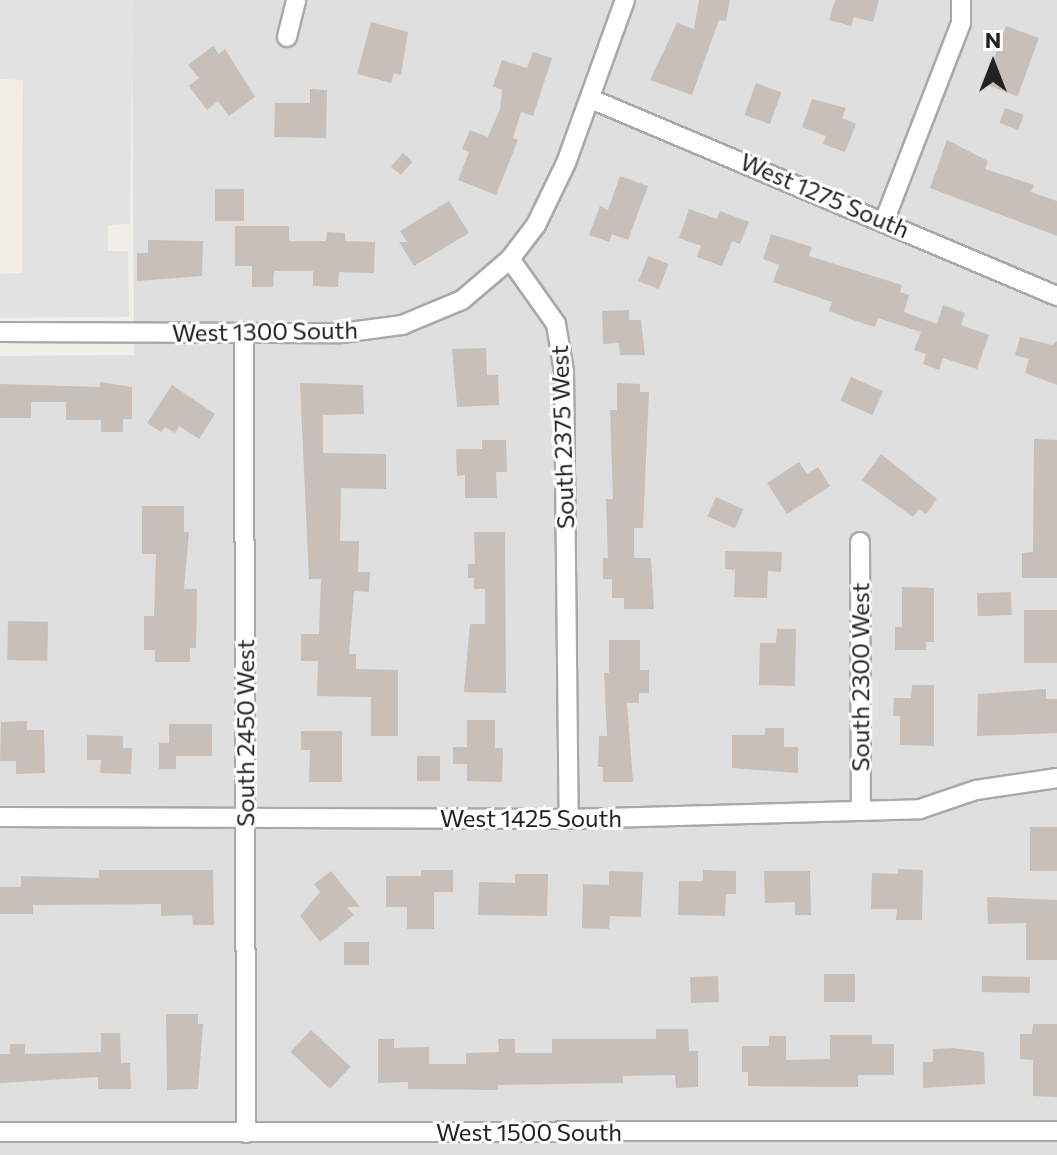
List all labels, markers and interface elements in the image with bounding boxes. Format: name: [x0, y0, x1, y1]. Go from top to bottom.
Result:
north arrow: [953, 24, 1033, 104]
text: N: [985, 26, 1001, 53]
street label: West 1275 South: [736, 146, 914, 244]
street label: West 1300 South: [172, 315, 358, 347]
street label: South 2375 West: [544, 345, 580, 529]
street label: South 2300 West: [846, 582, 874, 772]
street label: South 2450 West: [231, 639, 259, 827]
street label: West 1425 South: [440, 804, 622, 832]
street label: West 1500 South: [436, 1118, 622, 1146]

